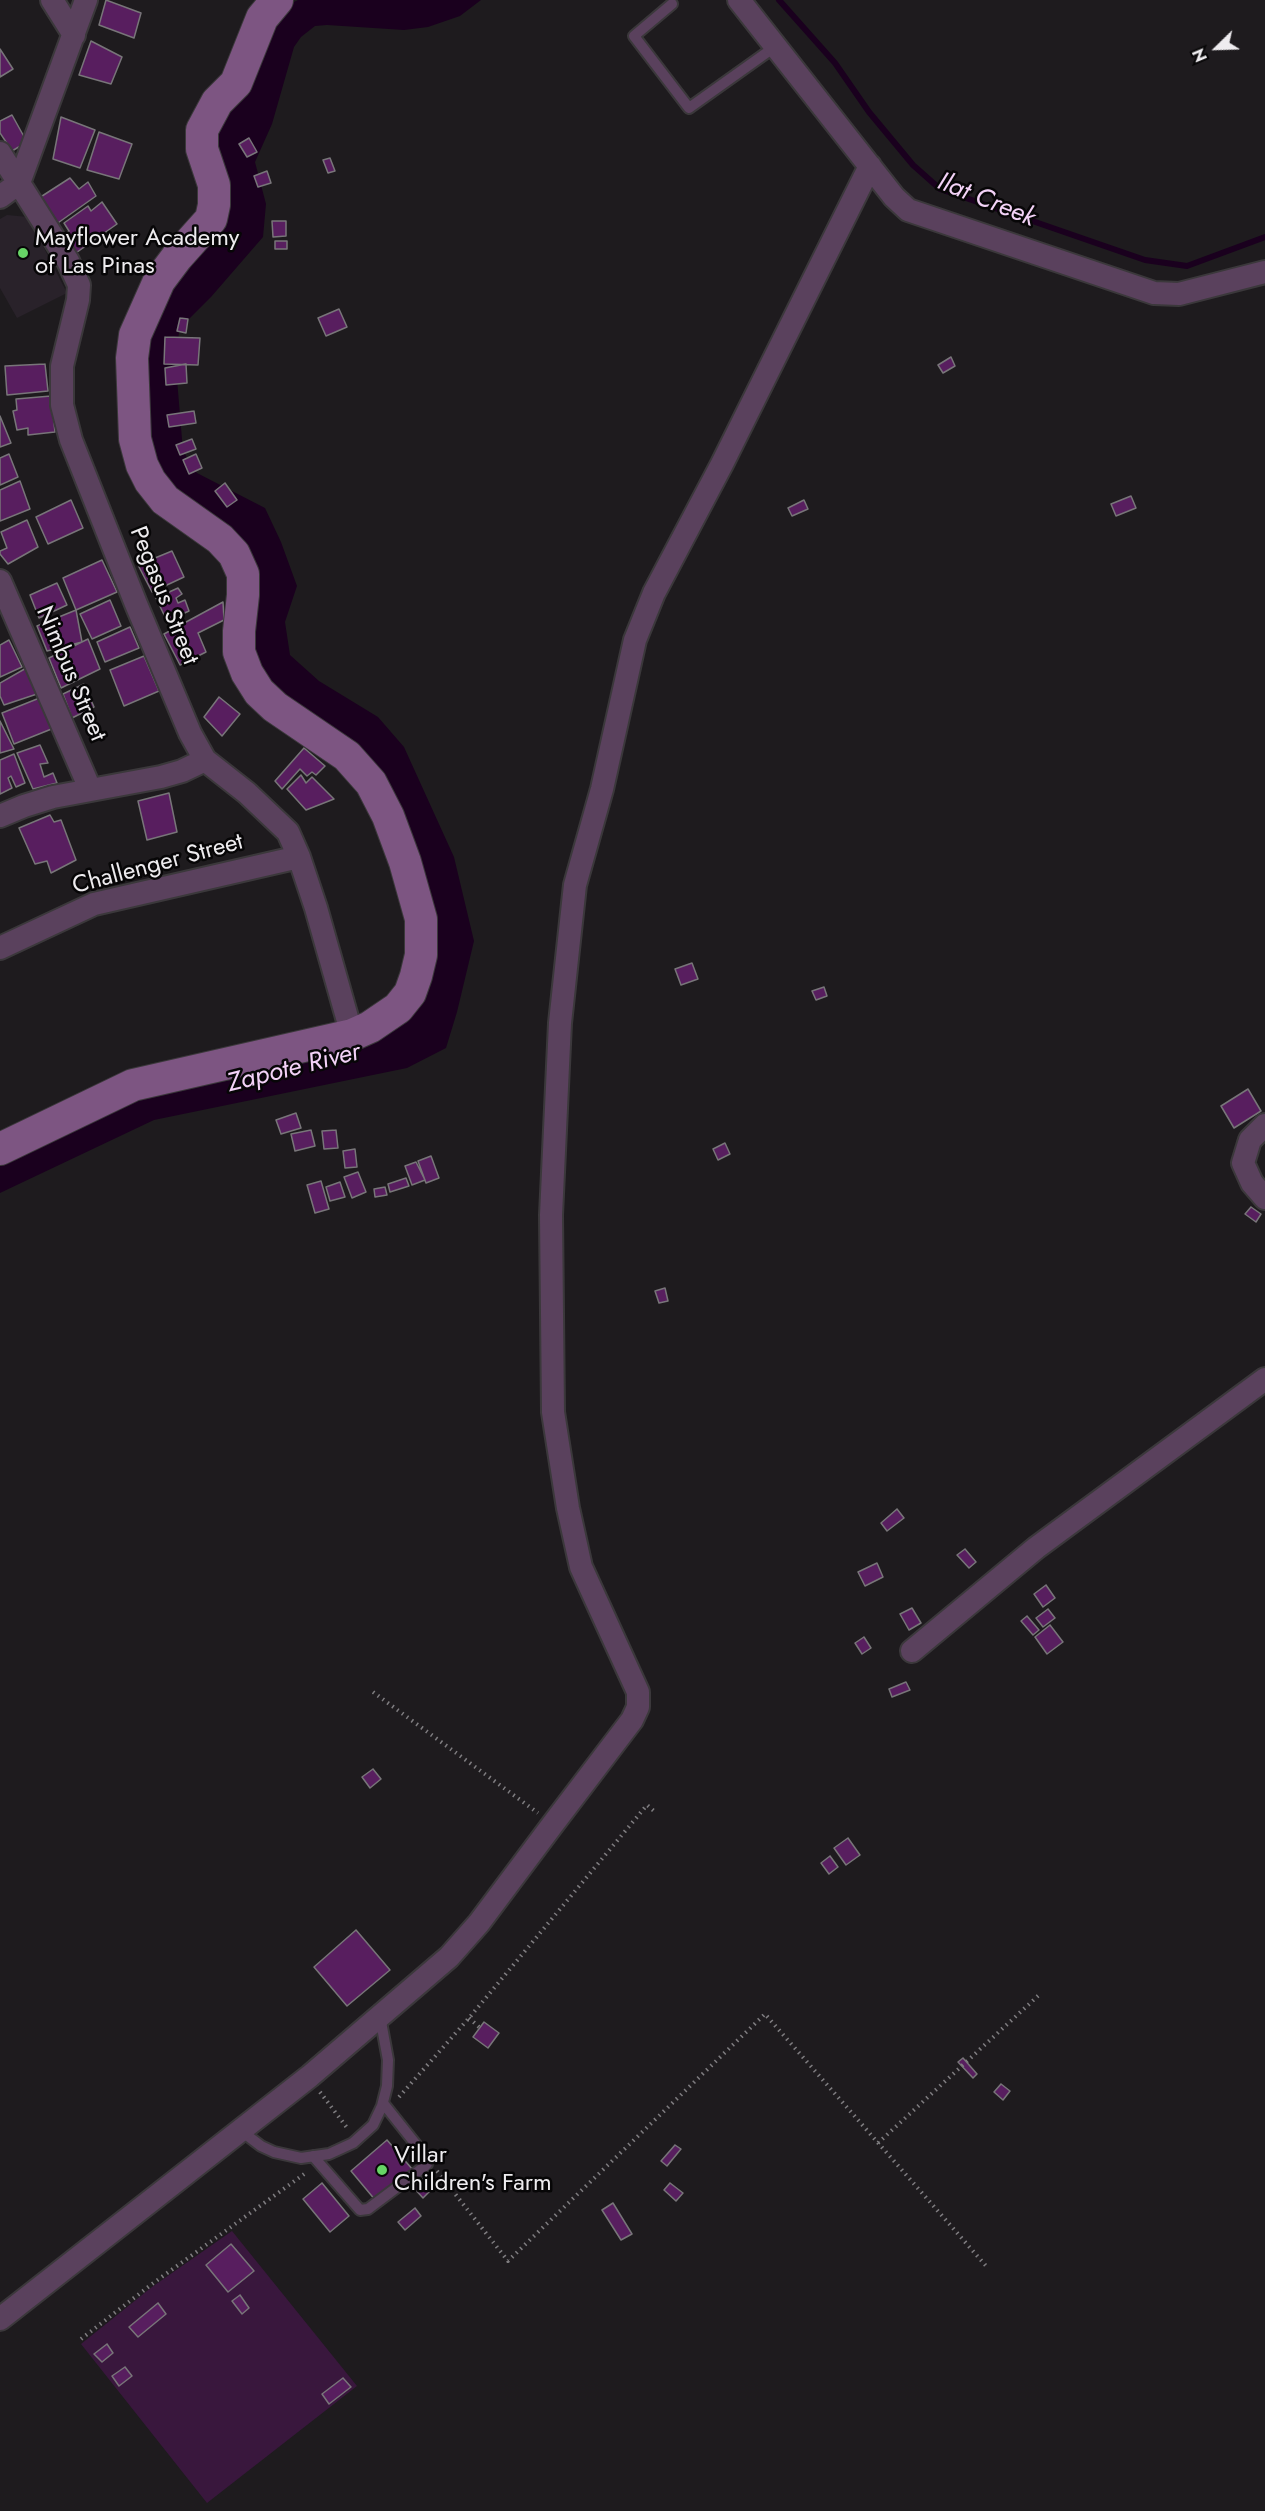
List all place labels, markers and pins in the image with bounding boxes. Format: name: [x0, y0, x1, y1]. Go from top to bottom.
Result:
place label: Mayflower Academy of Las Pinas: [35, 225, 239, 281]
marker: Mayflower Academy of Las Pinas: [16, 246, 30, 260]
place label: Villar Children's Farm: [394, 2142, 552, 2198]
marker: Villar Children's Farm: [375, 2163, 389, 2177]

